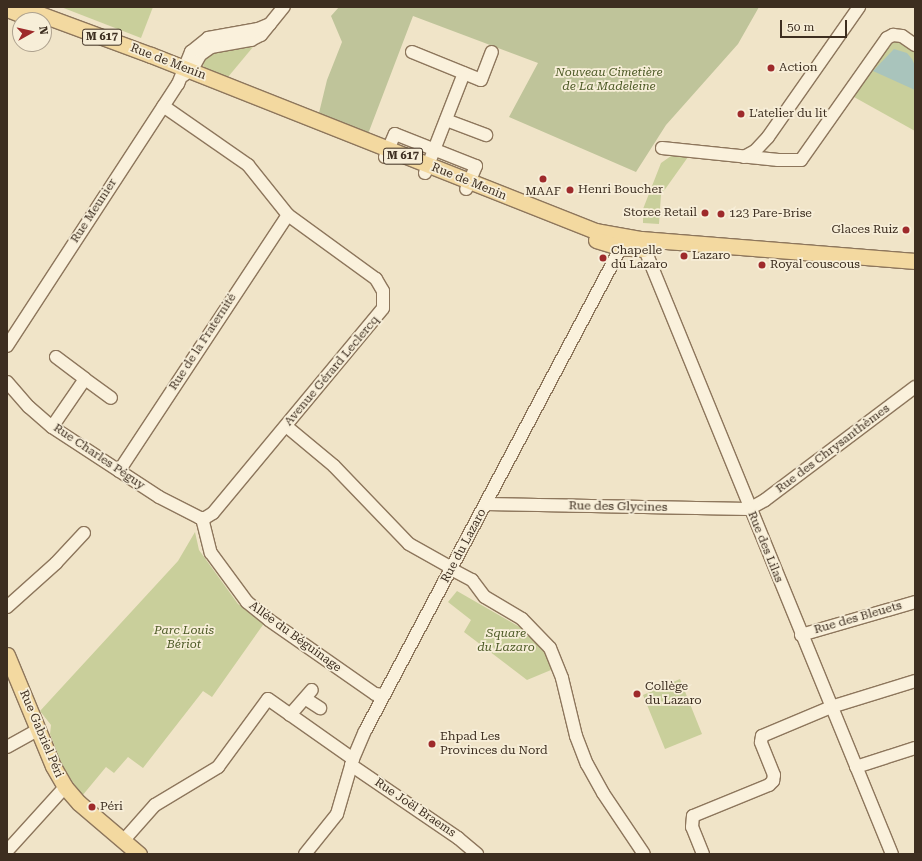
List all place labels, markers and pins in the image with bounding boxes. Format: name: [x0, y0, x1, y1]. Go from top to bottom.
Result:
place label: Action: [779, 61, 818, 75]
marker: Action: [766, 63, 776, 73]
place label: L'atelier du lit: [749, 107, 827, 121]
marker: L'atelier du lit: [736, 109, 746, 119]
marker: MAAF: [538, 174, 548, 184]
place label: Henri Boucher: [578, 183, 663, 197]
place label: MAAF: [525, 185, 561, 199]
marker: Henri Boucher: [565, 185, 575, 195]
place label: Storee Retail: [624, 206, 697, 220]
place label: 123 Pare-Brise: [729, 207, 812, 221]
marker: Storee Retail: [700, 208, 710, 218]
marker: 123 Pare-Brise: [716, 209, 726, 219]
place label: Glaces Ruiz: [832, 223, 898, 237]
marker: Glaces Ruiz: [901, 225, 911, 235]
place label: Chapelle du Lazaro: [611, 244, 668, 272]
place label: Lazaro: [692, 249, 730, 263]
marker: Lazaro: [679, 251, 689, 261]
marker: Chapelle du Lazaro: [598, 253, 608, 263]
place label: Royal couscous: [770, 258, 860, 272]
marker: Royal couscous: [757, 260, 767, 270]
place label: Collège du Lazaro: [645, 680, 702, 708]
marker: Collège du Lazaro: [632, 689, 642, 699]
place label: Ehpad Les Provinces du Nord: [440, 730, 548, 758]
marker: Ehpad Les Provinces du Nord: [427, 739, 437, 749]
place label: Péri: [100, 800, 123, 814]
marker: Péri: [87, 802, 97, 812]

